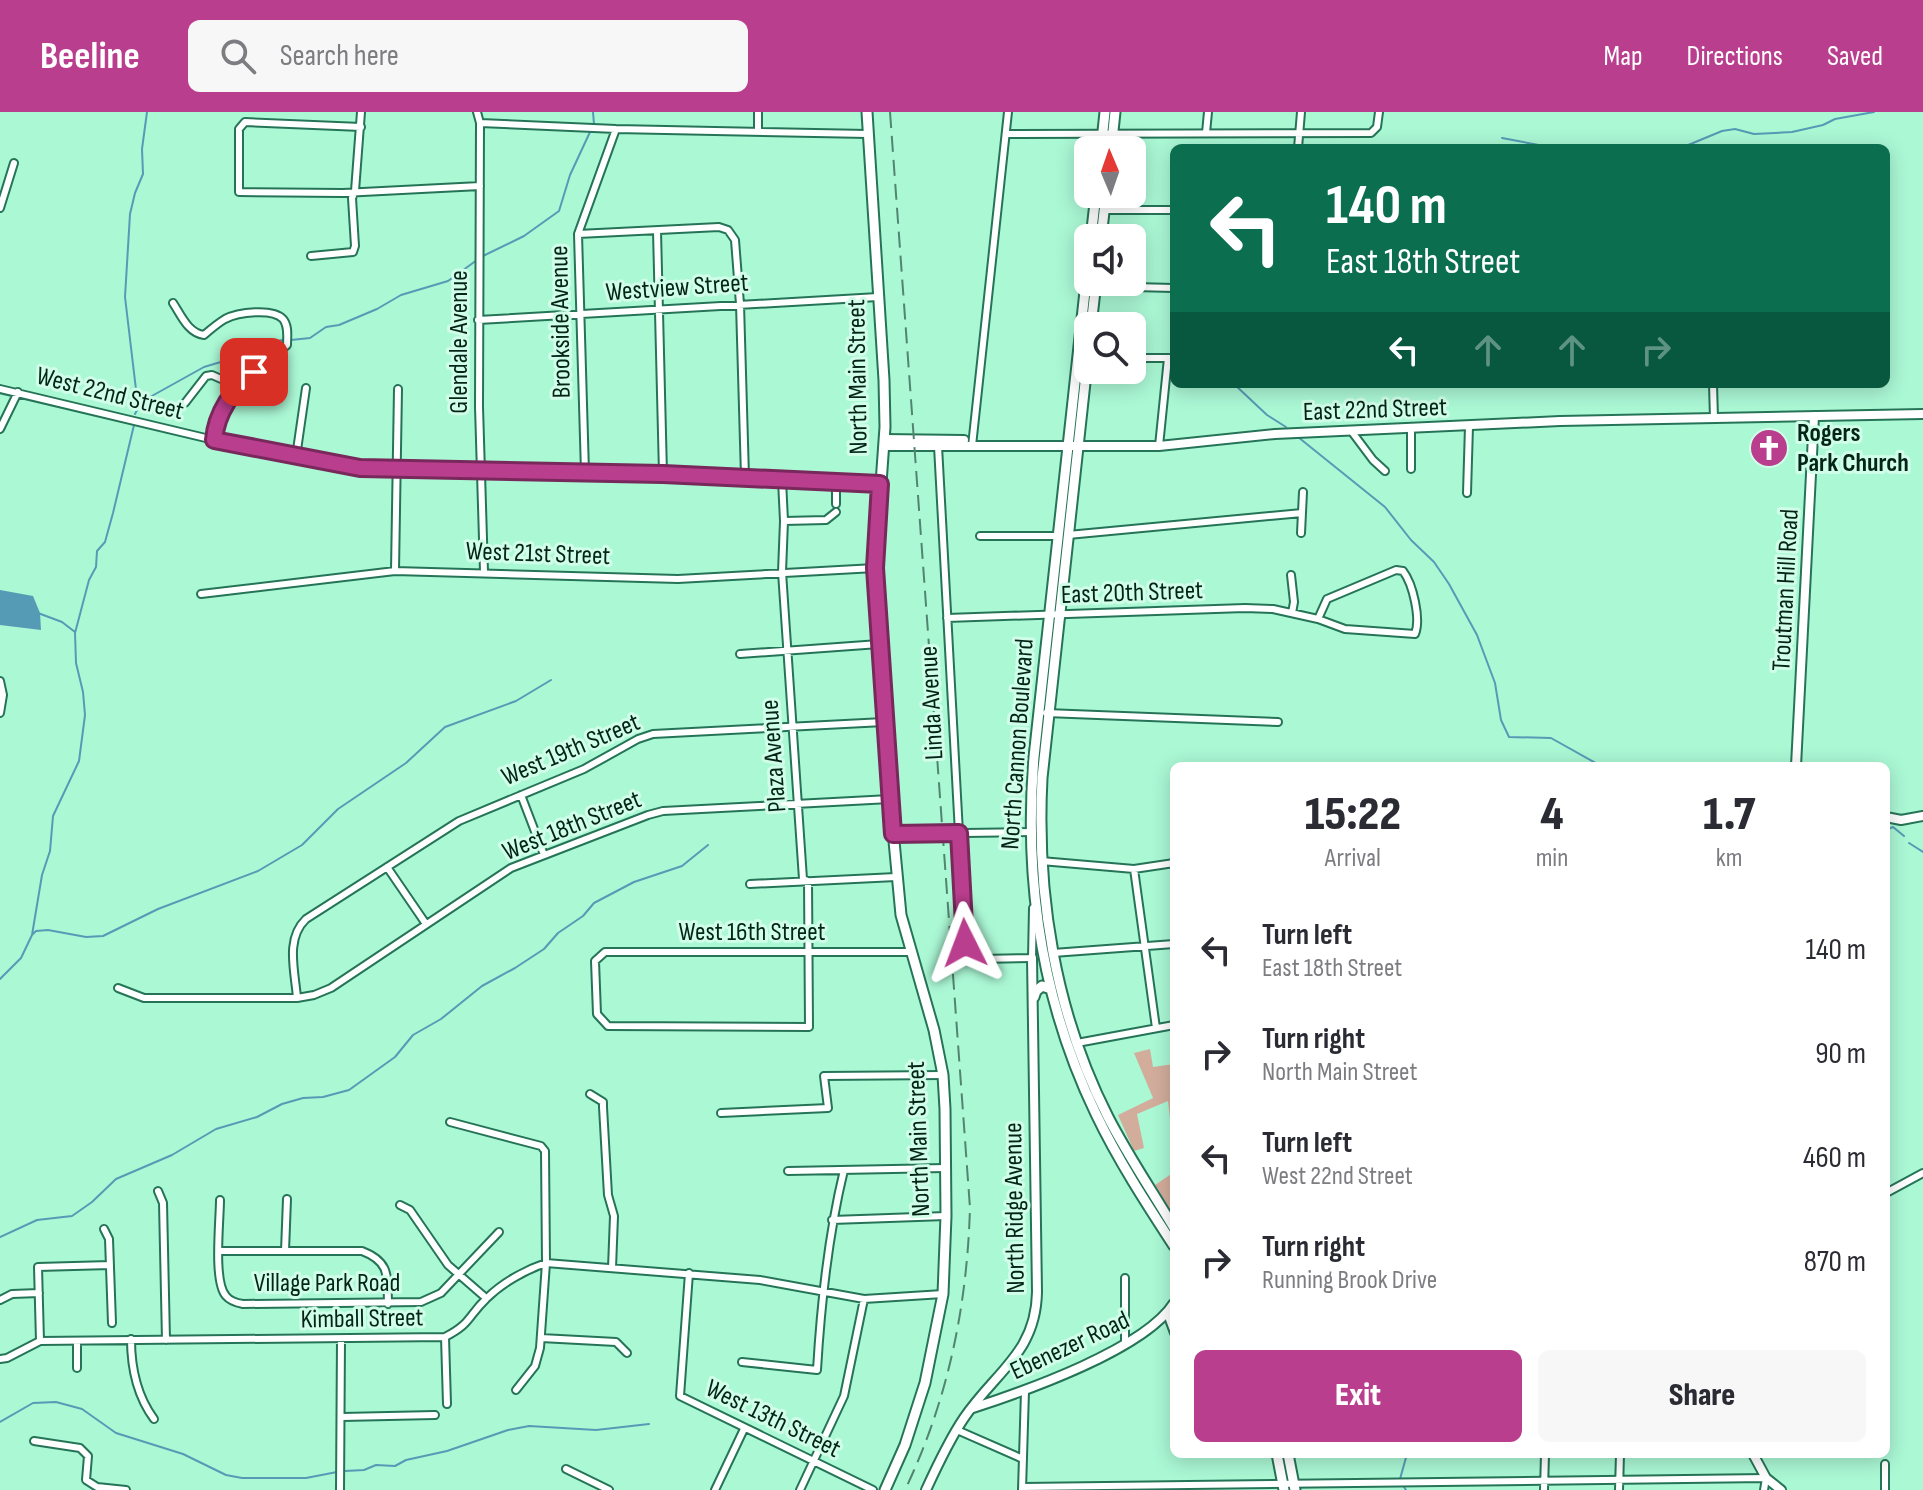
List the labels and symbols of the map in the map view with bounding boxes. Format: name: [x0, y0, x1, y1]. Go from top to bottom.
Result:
north arrow: [1074, 136, 1146, 208]
street label: Brookside Avenue: [544, 245, 578, 399]
street label: Westview Street: [605, 268, 750, 308]
street label: Glendale Avenue: [444, 270, 475, 414]
street label: North Main Street: [841, 299, 875, 455]
pin: [220, 338, 288, 406]
street label: West 22nd Street: [33, 361, 187, 427]
street label: East 22nd Street: [1302, 392, 1448, 428]
place label: Rogers Park Church: [1797, 418, 1909, 479]
church icon: Rogers Park Church: [1748, 427, 1790, 469]
street label: Troutman Hill Road: [1766, 508, 1806, 672]
street label: West 21st Street: [465, 536, 611, 572]
street label: East 20th Street: [1060, 575, 1204, 611]
street label: North Cannon Boulevard: [995, 637, 1041, 851]
street label: Linda Avenue: [914, 645, 950, 761]
street label: Plaza Avenue: [755, 699, 793, 813]
street label: West 19th Street: [497, 707, 645, 793]
street label: West 18th Street: [498, 784, 646, 868]
position arrow: [923, 901, 1007, 985]
street label: West 16th Street: [679, 917, 826, 948]
street label: North Main Street: [901, 1061, 937, 1217]
street label: North Ridge Avenue: [998, 1122, 1032, 1294]
street label: Village Park Road: [254, 1268, 400, 1299]
street label: Kimball Street: [300, 1302, 424, 1336]
street label: Ebenezer Road: [1006, 1305, 1134, 1387]
street label: West 13th Street: [700, 1373, 846, 1465]

